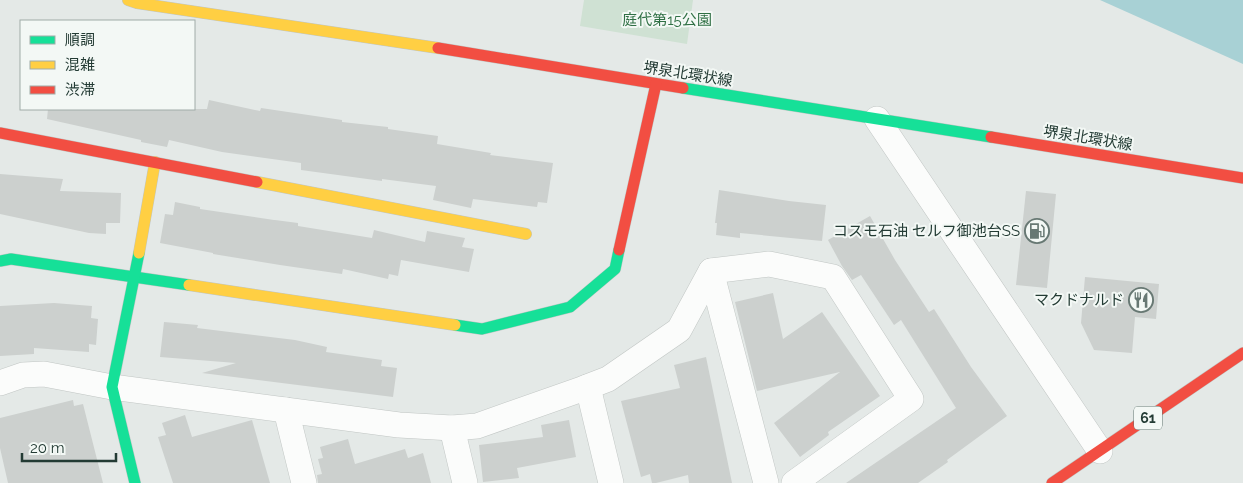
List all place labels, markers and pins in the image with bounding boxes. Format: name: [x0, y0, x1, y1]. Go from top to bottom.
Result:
fuel station icon: コスモ石油 セルフ御池台SS: [1024, 218, 1050, 244]
place label: コスモ石油 セルフ御池台SS: [833, 222, 1020, 240]
restaurant icon: マクドナルド: [1128, 287, 1154, 313]
place label: マクドナルド: [1034, 291, 1124, 309]

